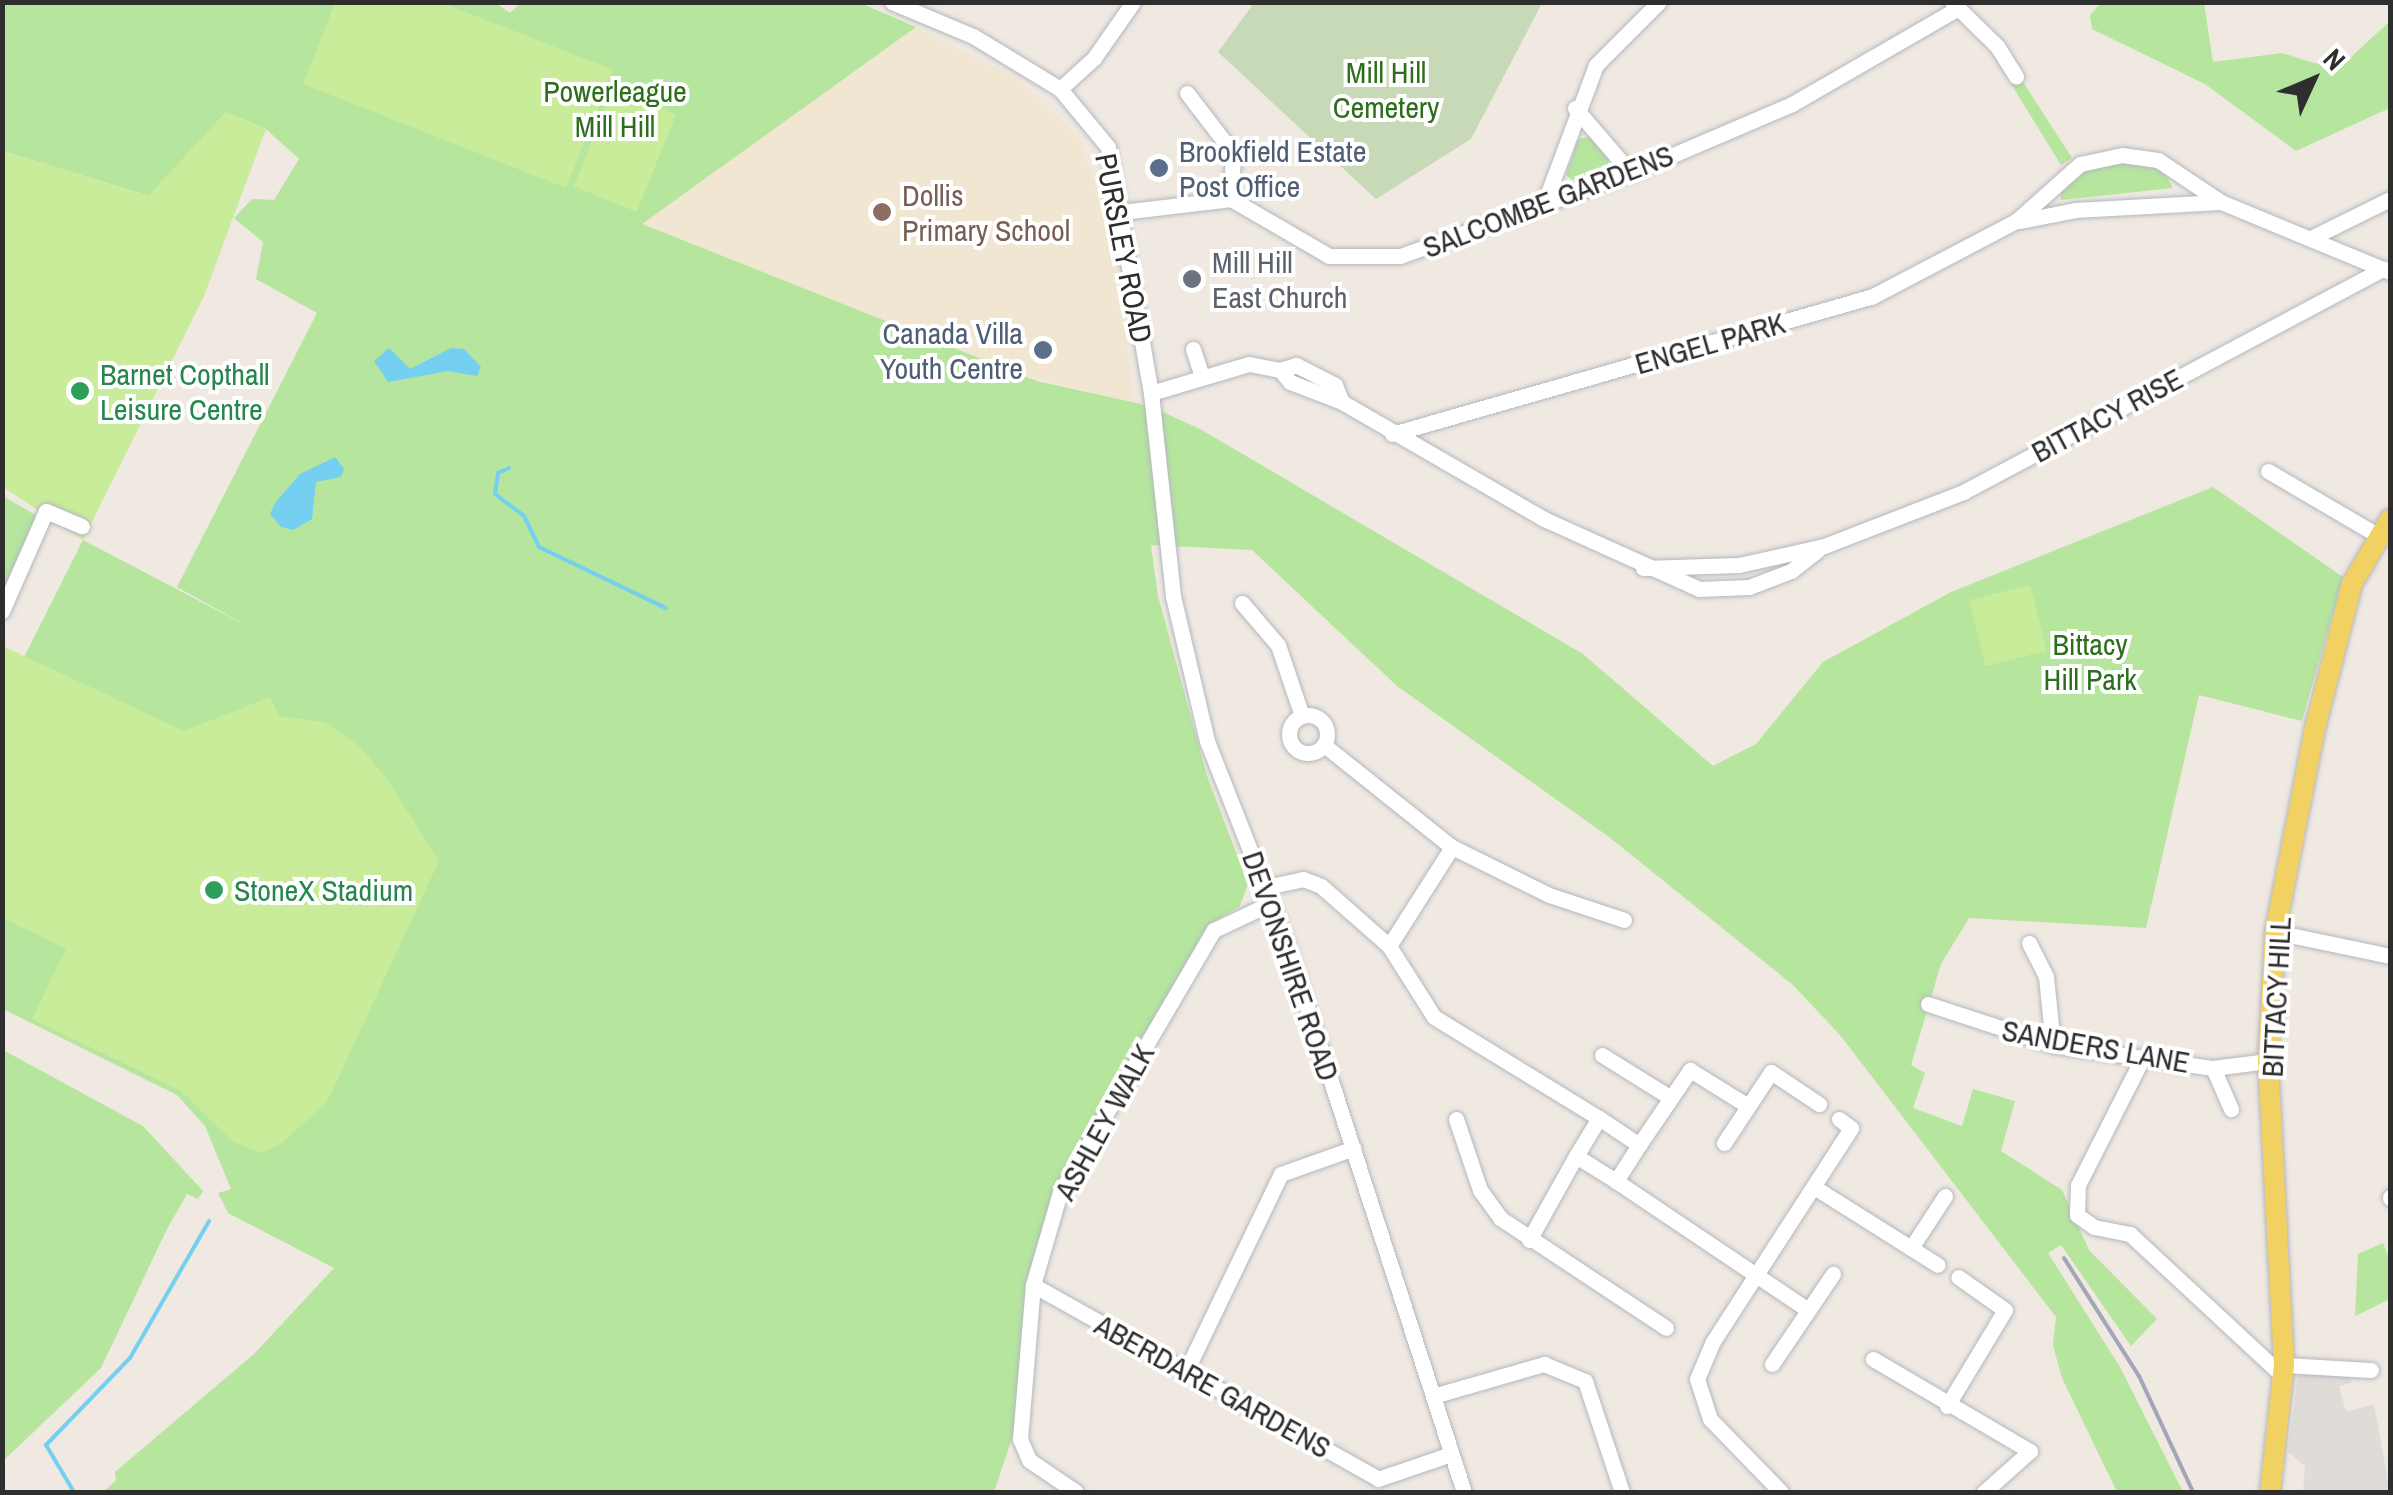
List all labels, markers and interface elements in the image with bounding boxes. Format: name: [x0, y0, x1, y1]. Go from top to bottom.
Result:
north arrow: [2263, 30, 2363, 130]
text: N: [2315, 40, 2354, 78]
park label: Mill Hill Cemetery: [1333, 54, 1439, 124]
park label: Powerleague Mill Hill: [543, 73, 687, 144]
place label: Brookfield Estate Post Office: [1179, 133, 1366, 204]
street label: SALCOMBE GARDENS: [1418, 137, 1678, 265]
street label: PURSLEY ROAD: [1088, 150, 1160, 346]
marker: Brookfield Estate Post Office: [1148, 157, 1170, 179]
place label: Dollis Primary School: [902, 177, 1070, 248]
marker: Dollis Primary School: [871, 201, 893, 223]
place label: Mill Hill East Church: [1212, 244, 1347, 314]
marker: Mill Hill East Church: [1181, 268, 1203, 290]
street label: ENGEL PARK: [1630, 304, 1790, 382]
place label: Canada Villa Youth Centre: [880, 315, 1023, 386]
marker: Canada Villa Youth Centre: [1032, 339, 1054, 361]
place label: Barnet Copthall Leisure Centre: [100, 356, 270, 426]
street label: BITTACY RISE: [2025, 360, 2189, 470]
marker: Barnet Copthall Leisure Centre: [69, 380, 91, 402]
park label: Bittacy Hill Park: [2044, 626, 2136, 696]
street label: DEVONSHIRE ROAD: [1235, 846, 1347, 1086]
place label: StoneX Stadium: [234, 872, 413, 908]
marker: StoneX Stadium: [203, 879, 225, 901]
street label: BITTACY HILL: [2254, 916, 2298, 1078]
street label: SANDERS LANE: [1999, 1012, 2193, 1080]
street label: ASHLEY WALK: [1046, 1038, 1162, 1206]
street label: ABERDARE GARDENS: [1089, 1306, 1337, 1466]

